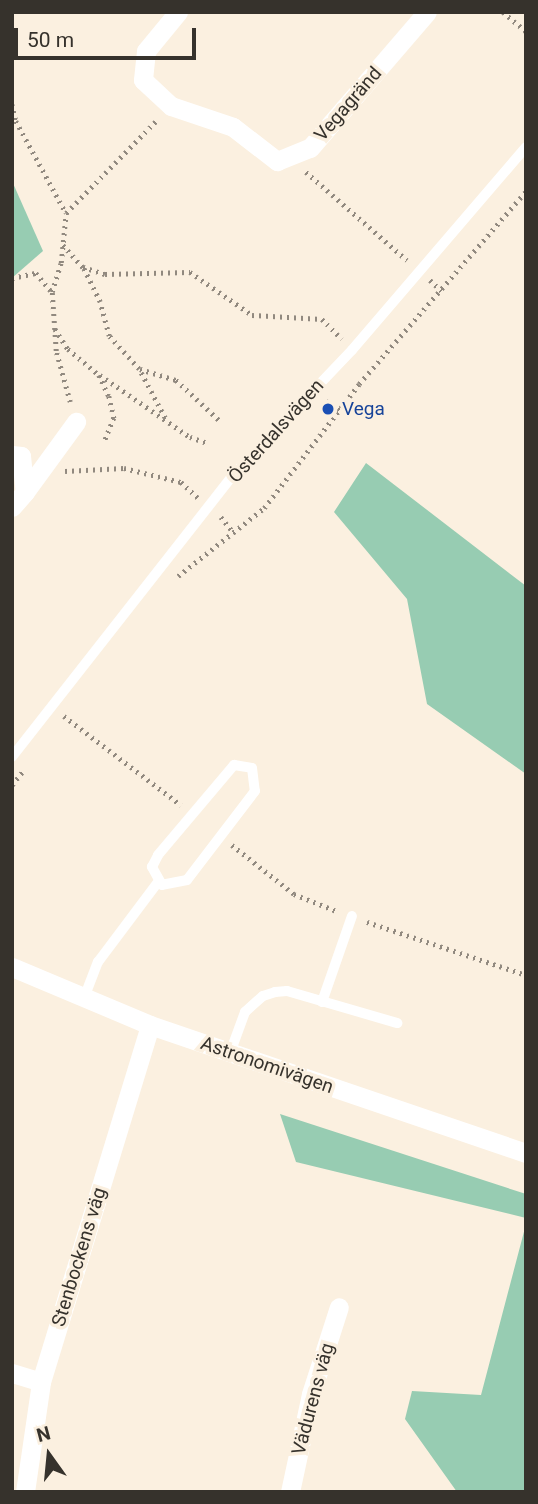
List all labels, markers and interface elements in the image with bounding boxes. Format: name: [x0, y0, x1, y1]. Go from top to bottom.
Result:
scale bar: [18, 14, 200, 58]
text: 50 m: [27, 28, 74, 52]
street label: Vegagränd: [310, 62, 386, 146]
street label: Österdalsvägen: [224, 374, 328, 488]
place label: Vega: [342, 398, 385, 420]
marker: Vega: [320, 401, 336, 417]
street label: Astronomivägen: [198, 1032, 336, 1098]
street label: Stenbockens väg: [47, 1185, 111, 1329]
street label: Vädurens väg: [287, 1341, 339, 1457]
north arrow: [14, 1420, 84, 1490]
text: N: [34, 1421, 53, 1447]

